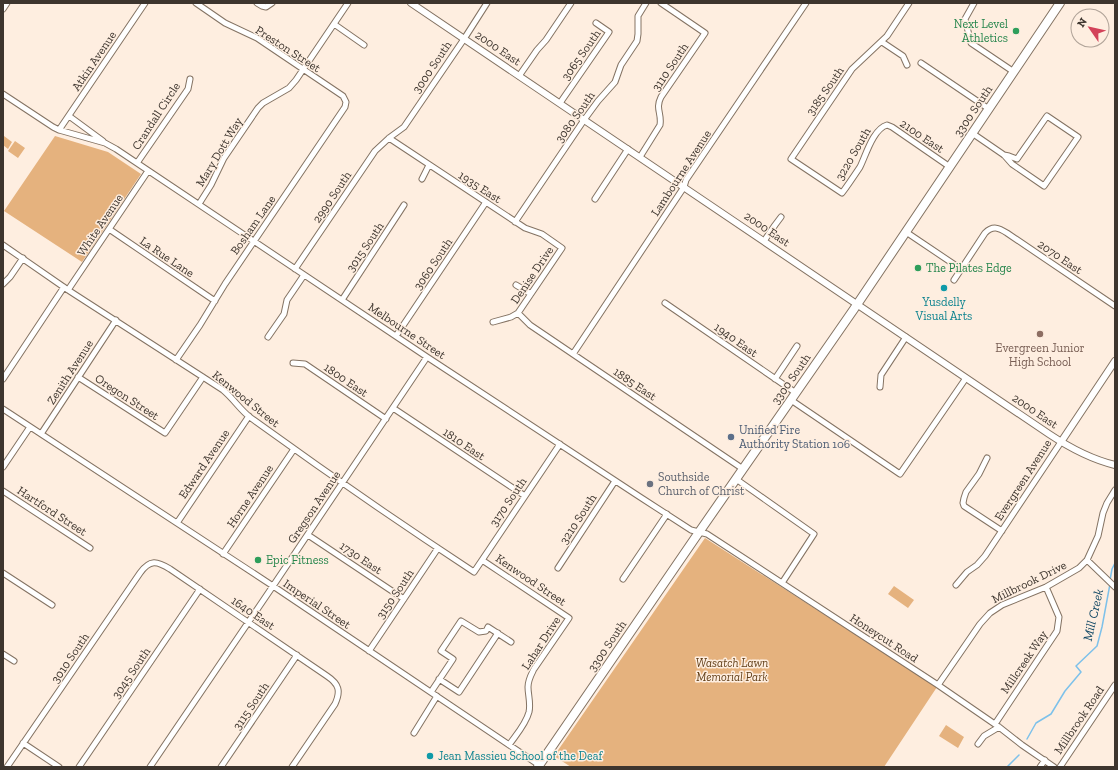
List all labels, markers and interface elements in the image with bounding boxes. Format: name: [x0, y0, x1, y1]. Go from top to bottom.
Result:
north arrow: [1070, 8, 1110, 48]
text: N: [1074, 15, 1090, 30]
place label: Next Level Athletics: [954, 17, 1008, 45]
street label: Preston Street: [253, 23, 324, 75]
marker: Next Level Athletics: [1011, 26, 1021, 36]
street label: 3065 South: [558, 27, 604, 83]
street label: Atkin Avenue: [69, 28, 119, 93]
street label: 2000 East: [472, 28, 524, 69]
street label: 3000 South: [409, 38, 455, 96]
street label: 3110 South: [649, 40, 691, 94]
street label: 3185 South: [803, 64, 847, 118]
street label: Crandall Circle: [129, 79, 183, 152]
street label: 3300 South: [951, 83, 995, 139]
street label: 3080 South: [552, 88, 598, 145]
street label: Mary Dott Way: [193, 114, 246, 189]
street label: 2100 East: [897, 116, 947, 156]
street label: 3220 South: [832, 125, 874, 183]
street label: Lambourne Avenue: [648, 127, 714, 219]
street label: 2990 South: [310, 168, 354, 225]
street label: 1935 East: [456, 168, 505, 206]
street label: White Avenue: [74, 191, 126, 259]
street label: Bosham Lane: [227, 192, 279, 257]
street label: 2000 East: [741, 209, 793, 250]
street label: 3015 South: [343, 219, 387, 274]
street label: La Rue Lane: [137, 234, 197, 280]
street label: 3060 South: [411, 235, 456, 292]
street label: 2070 East: [1035, 237, 1085, 277]
street label: Denise Drive: [508, 243, 557, 306]
place label: The Pilates Edge: [926, 261, 1012, 275]
marker: The Pilates Edge: [913, 263, 923, 273]
marker: Yusdelly Visual Arts: [939, 283, 949, 293]
place label: Yusdelly Visual Arts: [915, 295, 972, 323]
street label: Melbourne Street: [366, 300, 449, 362]
street label: 1940 East: [712, 320, 761, 360]
marker: Evergreen Junior High School: [1035, 329, 1045, 339]
street label: Zenith Avenue: [44, 337, 96, 407]
place label: Evergreen Junior High School: [995, 341, 1085, 369]
street label: 3300 South: [768, 351, 814, 407]
street label: 1800 East: [321, 360, 371, 400]
street label: 1885 East: [611, 365, 660, 404]
street label: Kenwood Street: [210, 368, 283, 431]
street label: Oregon Street: [92, 371, 162, 423]
street label: 2000 East: [1009, 391, 1061, 432]
place label: Unified Fire Authority Station 106: [739, 423, 850, 451]
street label: 1810 East: [440, 425, 488, 463]
street label: Edward Avenue: [176, 426, 233, 501]
marker: Unified Fire Authority Station 106: [726, 432, 736, 442]
street label: Evergreen Avenue: [992, 437, 1055, 523]
street label: Horne Avenue: [224, 462, 276, 530]
street label: Gregson Avenue: [285, 468, 344, 546]
place label: Southside Church of Christ: [658, 470, 745, 498]
street label: 3170 South: [487, 475, 530, 529]
marker: Southside Church of Christ: [645, 479, 655, 489]
street label: Hartford Street: [15, 483, 90, 539]
street label: 3210 South: [557, 491, 599, 547]
street label: 1730 East: [337, 539, 385, 578]
street label: Kenwood Street: [493, 551, 569, 609]
place label: Epic Fitness: [266, 553, 329, 567]
marker: Epic Fitness: [253, 555, 263, 565]
street label: Millbrook Drive: [989, 558, 1069, 606]
street label: 3150 South: [373, 566, 417, 621]
street label: Imperial Street: [281, 576, 354, 632]
water label: Mill Creek: [1080, 587, 1106, 643]
street label: 1640 East: [228, 593, 278, 633]
street label: Honeycut Road: [847, 611, 921, 665]
street label: Lahar Drive: [519, 613, 564, 672]
street label: 3300 South: [585, 618, 629, 674]
street label: Millcreek Way: [998, 627, 1051, 696]
street label: 3010 South: [48, 630, 92, 686]
street label: 3045 South: [109, 645, 153, 701]
park label: Wasatch Lawn Memorial Park: [696, 656, 768, 684]
street label: 3115 South: [230, 679, 272, 732]
street label: Millbrook Road: [1051, 683, 1107, 757]
place label: Jean Massieu School of the Deaf: [438, 749, 603, 763]
marker: Jean Massieu School of the Deaf: [425, 751, 435, 761]

